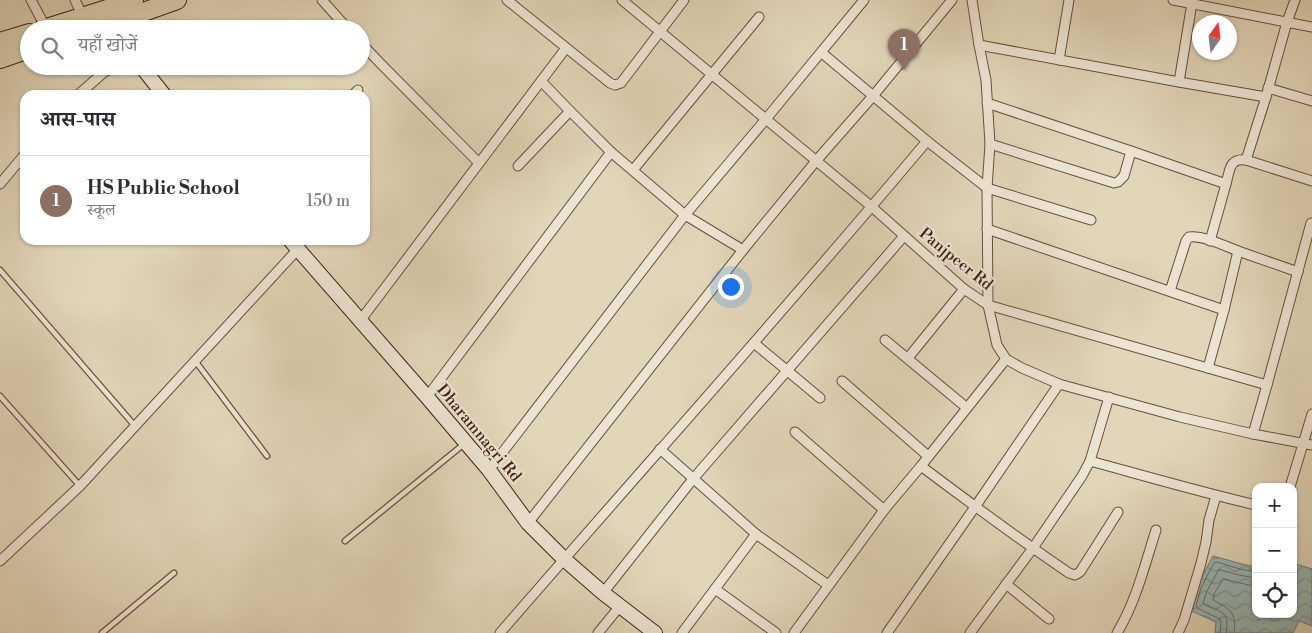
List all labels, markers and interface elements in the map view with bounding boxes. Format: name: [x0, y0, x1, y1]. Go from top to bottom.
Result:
north arrow: [1192, 15, 1237, 60]
search box: [20, 20, 370, 75]
pin: 1: [888, 29, 920, 70]
text: यहाँ खोजें: [78, 33, 138, 57]
icon: search: [38, 34, 66, 62]
text: आस-पास: [40, 107, 115, 133]
text: HS Public School: [87, 176, 240, 200]
text: 1: [52, 191, 60, 211]
text: 150 m: [306, 191, 350, 211]
text: स्कूल: [87, 200, 116, 220]
street label: Panjpeer Rd: [915, 223, 997, 295]
your location: [718, 274, 744, 300]
street label: Dharamnagri Rd: [432, 380, 526, 486]
map controls: [1252, 483, 1297, 618]
button: +: [1252, 483, 1297, 528]
button: −: [1252, 528, 1297, 573]
button: locate: [1252, 573, 1297, 618]

